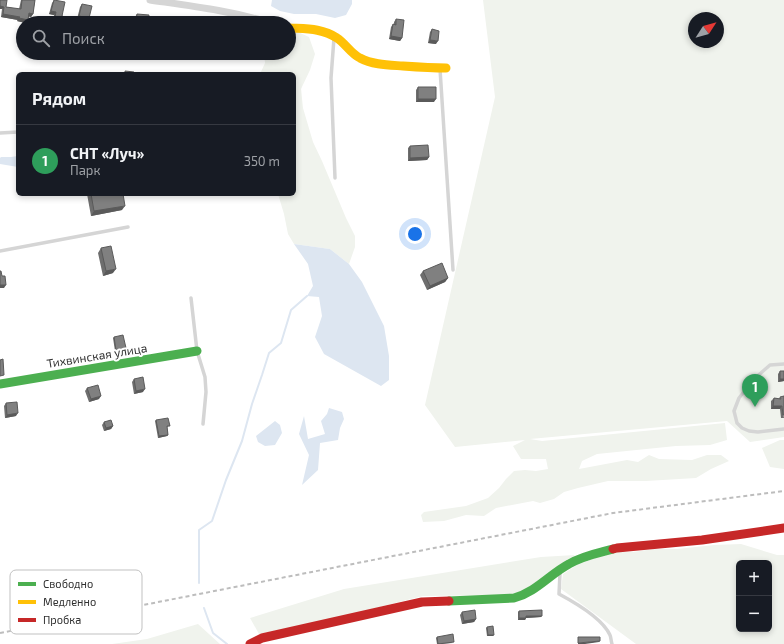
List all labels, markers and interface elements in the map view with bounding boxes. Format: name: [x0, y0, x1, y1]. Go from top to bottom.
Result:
north arrow: [688, 12, 724, 48]
search box: [16, 16, 296, 60]
icon: search: [30, 27, 52, 49]
text: Поиск: [62, 29, 105, 47]
text: Рядом: [32, 88, 86, 108]
text: СНТ «Луч»: [70, 144, 144, 162]
text: 1: [42, 153, 48, 169]
text: 350 m: [244, 153, 280, 169]
text: Парк: [70, 162, 100, 178]
your location: [405, 224, 425, 244]
street label: Тихвинская улица: [46, 340, 148, 371]
pin: 1: [742, 374, 768, 407]
map controls: [736, 560, 772, 632]
button: +: [736, 560, 772, 596]
legend: [10, 570, 142, 634]
text: Свободно: [43, 577, 93, 590]
text: Медленно: [43, 595, 96, 608]
button: −: [736, 596, 772, 632]
text: Пробка: [43, 613, 81, 626]

